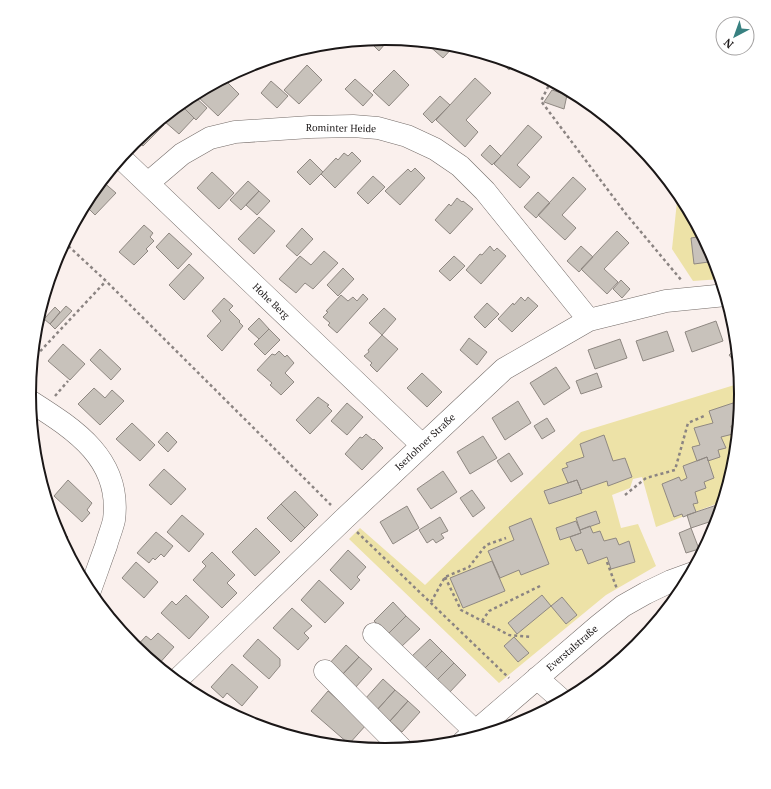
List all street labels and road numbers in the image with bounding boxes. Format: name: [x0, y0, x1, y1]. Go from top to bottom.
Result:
street label: Rominter Heide: [306, 121, 376, 135]
street label: Hohe Berg: [250, 280, 293, 322]
street label: Iserlohner Straße: [392, 411, 458, 473]
street label: Everstalstraße: [544, 622, 600, 674]

